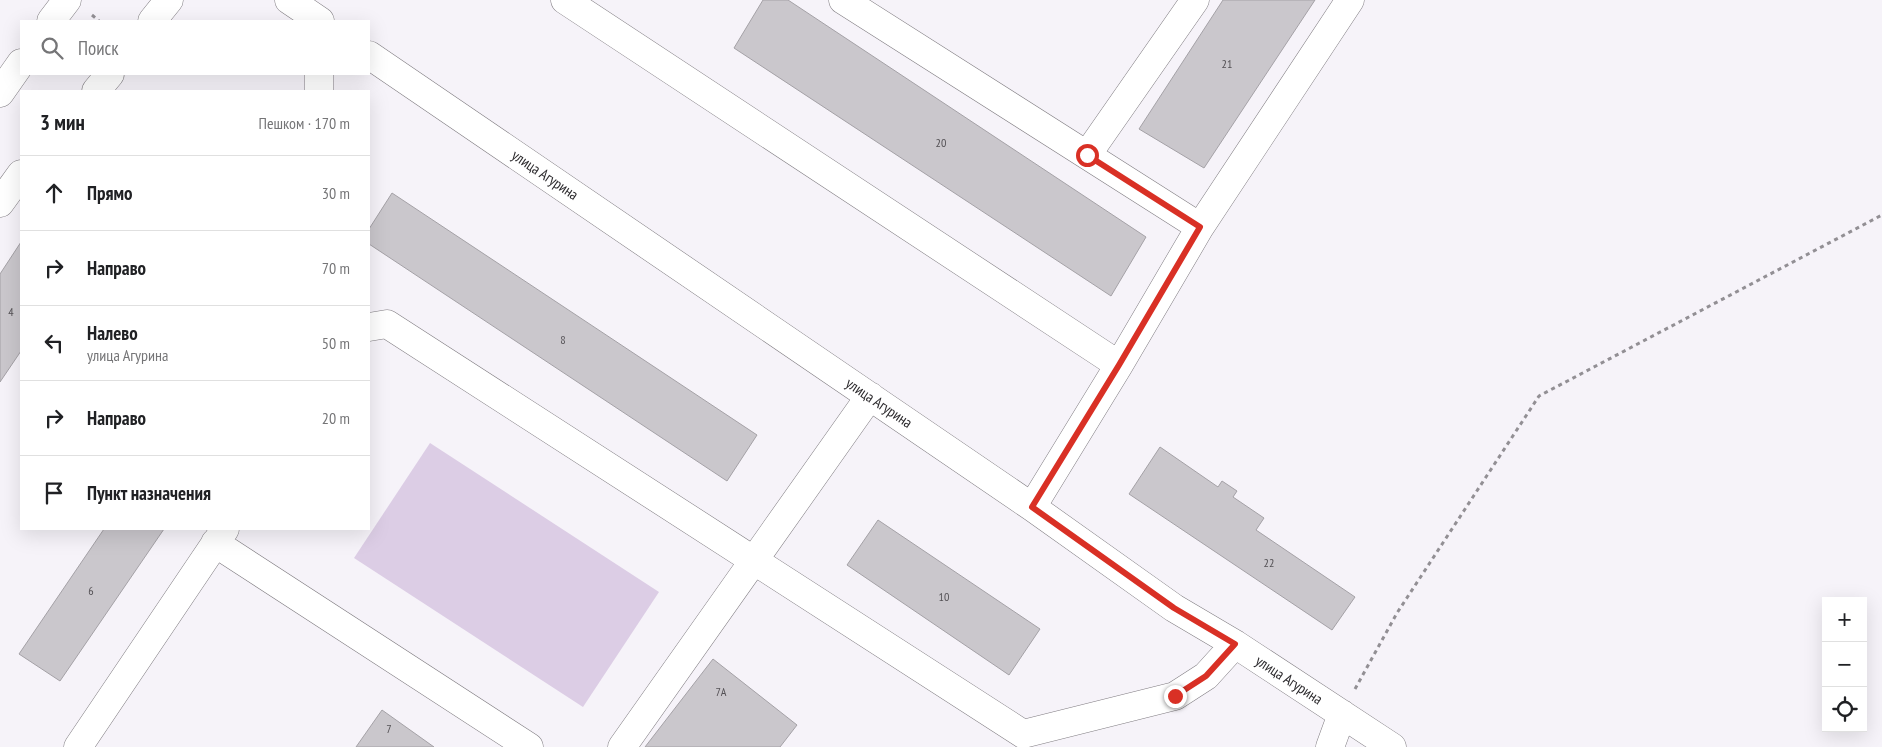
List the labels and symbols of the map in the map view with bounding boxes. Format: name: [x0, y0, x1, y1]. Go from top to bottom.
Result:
house number: 21: [1222, 56, 1232, 71]
house number: 20: [936, 135, 946, 150]
route start: [1076, 144, 1099, 167]
street label: улица Агурина: [508, 145, 582, 204]
house number: 4: [8, 304, 14, 319]
house number: 8: [560, 332, 566, 347]
street label: улица Агурина: [842, 373, 916, 432]
house number: 22: [1264, 555, 1274, 570]
house number: 6: [88, 583, 94, 598]
house number: 10: [939, 589, 949, 604]
street label: улица Агурина: [1252, 651, 1326, 708]
house number: 7А: [715, 684, 727, 699]
route end: [1164, 685, 1187, 708]
house number: 7: [386, 721, 392, 736]

